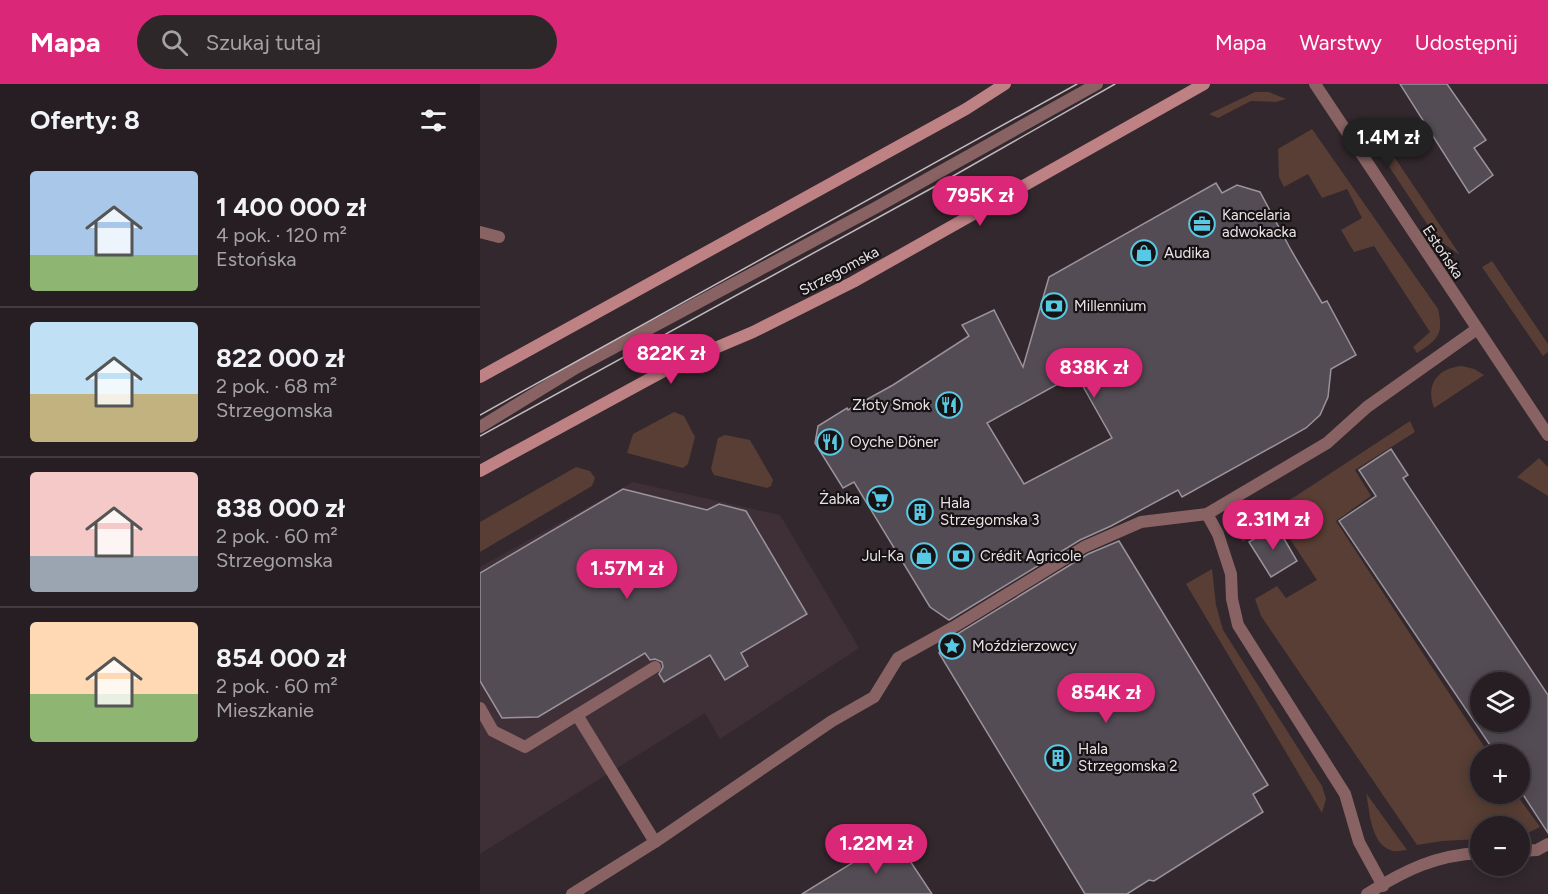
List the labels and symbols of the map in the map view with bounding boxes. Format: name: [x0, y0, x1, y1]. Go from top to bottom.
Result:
pin: 1.4M zł: [1333, 118, 1443, 169]
pin: 795K zł: [925, 176, 1035, 227]
place label: Kancelaria adwokacka: [1222, 206, 1296, 241]
office icon: Kancelaria adwokacka: [1187, 209, 1217, 239]
street label: Estońska: [1419, 222, 1467, 282]
shop icon: Audika: [1129, 238, 1159, 268]
street label: Strzegomska: [796, 243, 882, 299]
place label: Audika: [1164, 244, 1210, 262]
bank icon: Millennium: [1039, 291, 1069, 321]
place label: Millennium: [1074, 297, 1146, 315]
pin: 822K zł: [616, 334, 726, 385]
pin: 838K zł: [1039, 348, 1149, 399]
restaurant icon: Złoty Smok: [934, 390, 964, 420]
place label: Złoty Smok: [852, 396, 931, 414]
restaurant icon: Oyche Döner: [815, 427, 845, 457]
place label: Oyche Döner: [850, 433, 938, 451]
supermarket icon: Żabka: [865, 484, 895, 514]
place label: Żabka: [819, 490, 860, 508]
place label: Hala Strzegomska 3: [940, 494, 1039, 529]
building icon: Hala Strzegomska 3: [905, 497, 935, 527]
pin: 2.31M zł: [1211, 500, 1335, 551]
shop icon: Jul-Ka: [909, 541, 939, 571]
bank icon: Crédit Agricole: [946, 541, 976, 571]
place label: Jul-Ka: [862, 547, 904, 565]
place label: Crédit Agricole: [980, 547, 1081, 565]
pin: 1.57M zł: [565, 549, 689, 600]
place icon: Moździerzowcy: [937, 631, 967, 661]
place label: Moździerzowcy: [972, 637, 1077, 655]
pin: 854K zł: [1051, 673, 1161, 724]
place label: Hala Strzegomska 2: [1078, 740, 1178, 775]
building icon: Hala Strzegomska 2: [1043, 743, 1073, 773]
pin: 1.22M zł: [814, 824, 938, 875]

